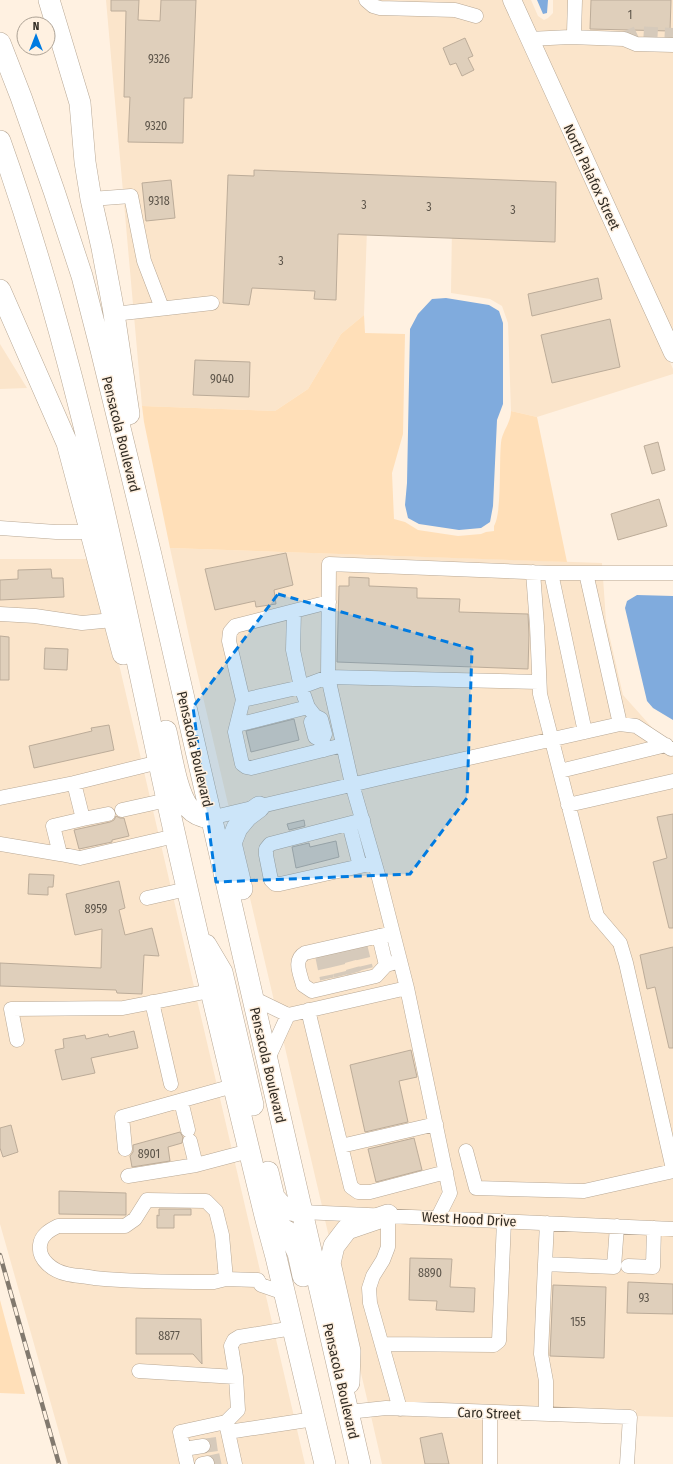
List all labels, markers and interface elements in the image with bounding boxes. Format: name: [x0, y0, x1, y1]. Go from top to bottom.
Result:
house number: 1: [628, 8, 632, 22]
north arrow: [16, 16, 56, 56]
text: N: [33, 20, 39, 33]
house number: 9326: [148, 52, 170, 66]
house number: 9320: [145, 119, 167, 133]
street label: North Palafox Street: [560, 121, 624, 233]
house number: 9318: [148, 194, 170, 208]
house number: 3: [361, 198, 367, 212]
house number: 3: [426, 200, 432, 214]
house number: 3: [510, 203, 516, 217]
house number: 3: [278, 254, 284, 268]
house number: 9040: [210, 372, 234, 386]
street label: Pensacola Boulevard: [98, 375, 143, 494]
street label: Pensacola Boulevard: [173, 689, 216, 809]
house number: 8959: [85, 902, 108, 916]
street label: Pensacola Boulevard: [246, 1005, 289, 1125]
house number: 8901: [138, 1147, 160, 1161]
street label: West Hood Drive: [421, 1209, 517, 1230]
house number: 8890: [418, 1266, 442, 1280]
house number: 93: [638, 1291, 650, 1305]
house number: 155: [570, 1315, 586, 1329]
street label: Pensacola Boulevard: [319, 1321, 362, 1441]
house number: 8877: [158, 1329, 180, 1343]
street label: Caro Street: [457, 1404, 521, 1423]

